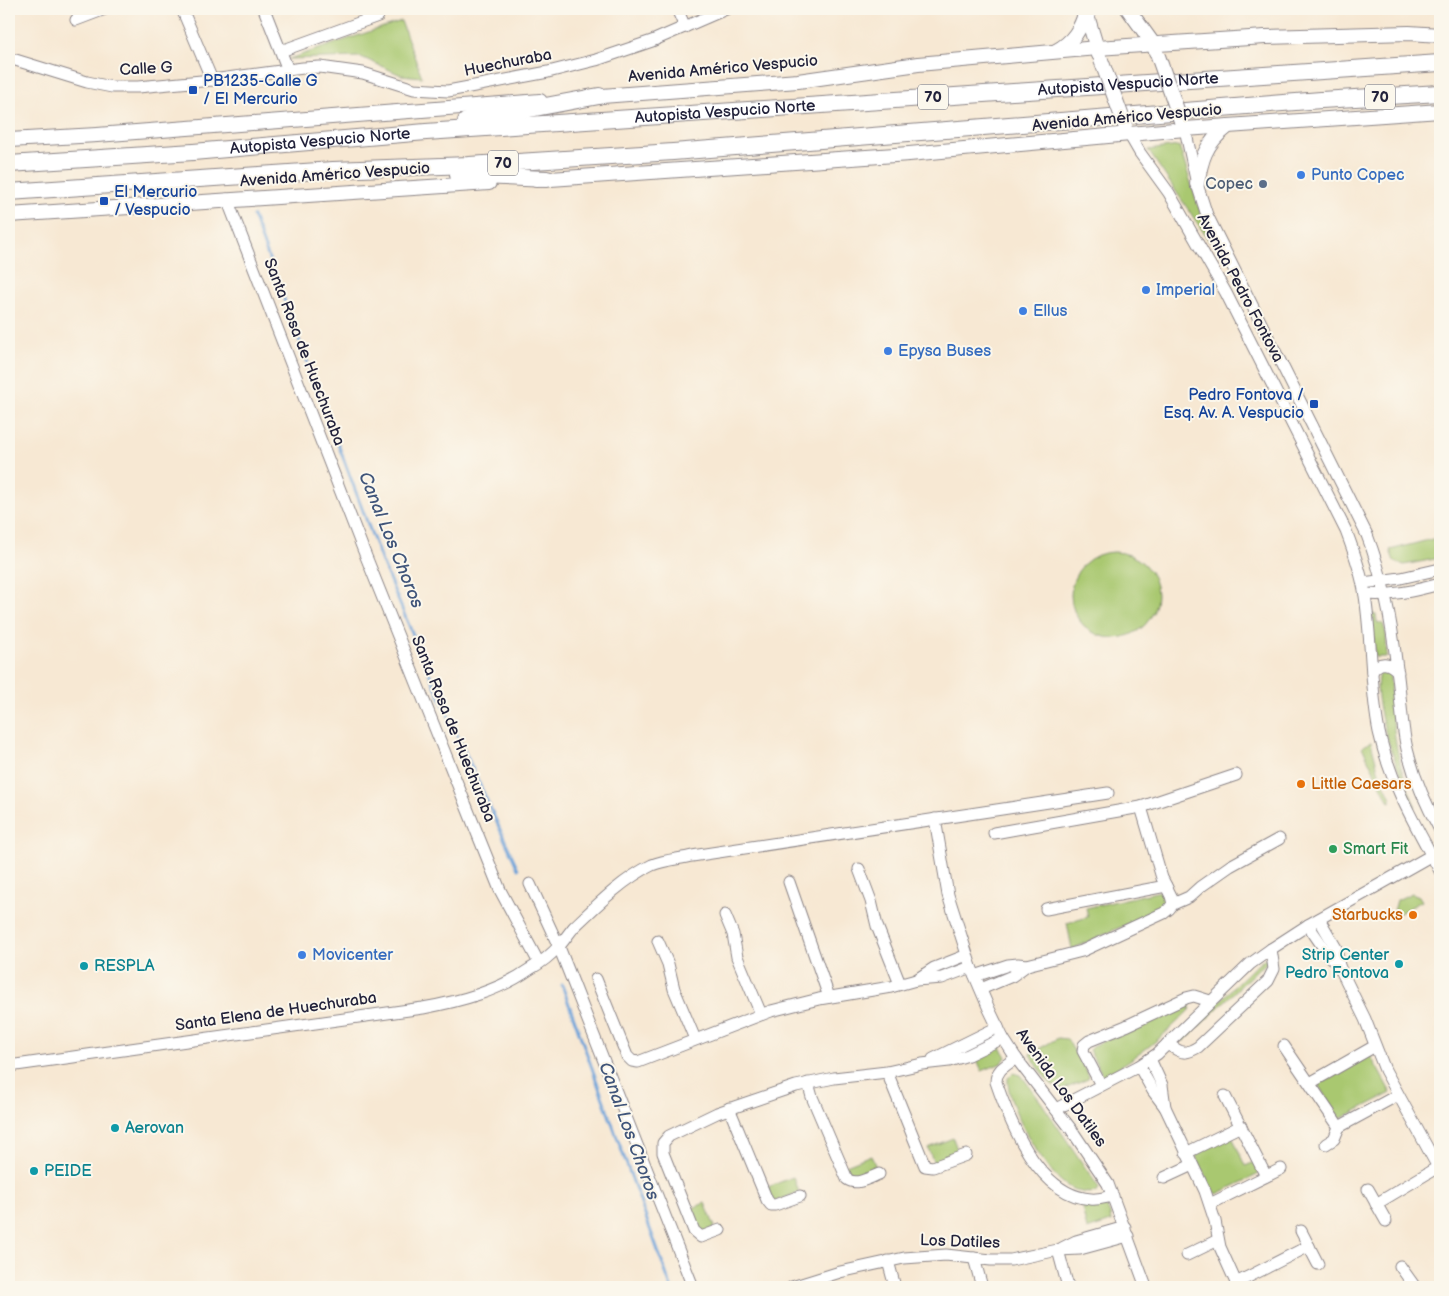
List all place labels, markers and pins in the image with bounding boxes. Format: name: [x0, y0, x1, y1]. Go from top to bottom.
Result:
place label: PB1235-Calle G / El Mercurio: [203, 72, 317, 109]
marker: PB1235-Calle G / El Mercurio: [187, 84, 199, 96]
place label: Punto Copec: [1311, 166, 1405, 185]
marker: Punto Copec: [1295, 169, 1307, 181]
place label: Copec: [1205, 175, 1253, 194]
marker: Copec: [1257, 178, 1269, 190]
place label: El Mercurio / Vespucio: [114, 183, 197, 220]
marker: El Mercurio / Vespucio: [98, 195, 110, 207]
place label: Imperial: [1156, 281, 1215, 300]
marker: Imperial: [1140, 284, 1152, 296]
place label: Ellus: [1033, 302, 1068, 321]
marker: Ellus: [1017, 305, 1029, 317]
place label: Epysa Buses: [898, 342, 991, 361]
marker: Epysa Buses: [882, 345, 894, 357]
place label: Pedro Fontova / Esq. Av. A. Vespucio: [1163, 386, 1304, 423]
marker: Pedro Fontova / Esq. Av. A. Vespucio: [1308, 398, 1320, 410]
place label: Little Caesars: [1311, 775, 1412, 794]
marker: Little Caesars: [1295, 778, 1307, 790]
place label: Smart Fit: [1343, 840, 1408, 859]
marker: Smart Fit: [1327, 843, 1339, 855]
place label: Starbucks: [1332, 906, 1403, 925]
marker: Starbucks: [1407, 909, 1419, 921]
place label: Movicenter: [312, 946, 393, 965]
place label: Strip Center Pedro Fontova: [1285, 946, 1389, 983]
marker: Movicenter: [296, 949, 308, 961]
place label: RESPLA: [94, 957, 155, 976]
marker: Strip Center Pedro Fontova: [1393, 958, 1405, 970]
marker: RESPLA: [78, 960, 90, 972]
place label: Aerovan: [125, 1119, 184, 1138]
marker: Aerovan: [109, 1122, 121, 1134]
place label: PEIDE: [44, 1162, 92, 1181]
marker: PEIDE: [28, 1165, 40, 1177]

